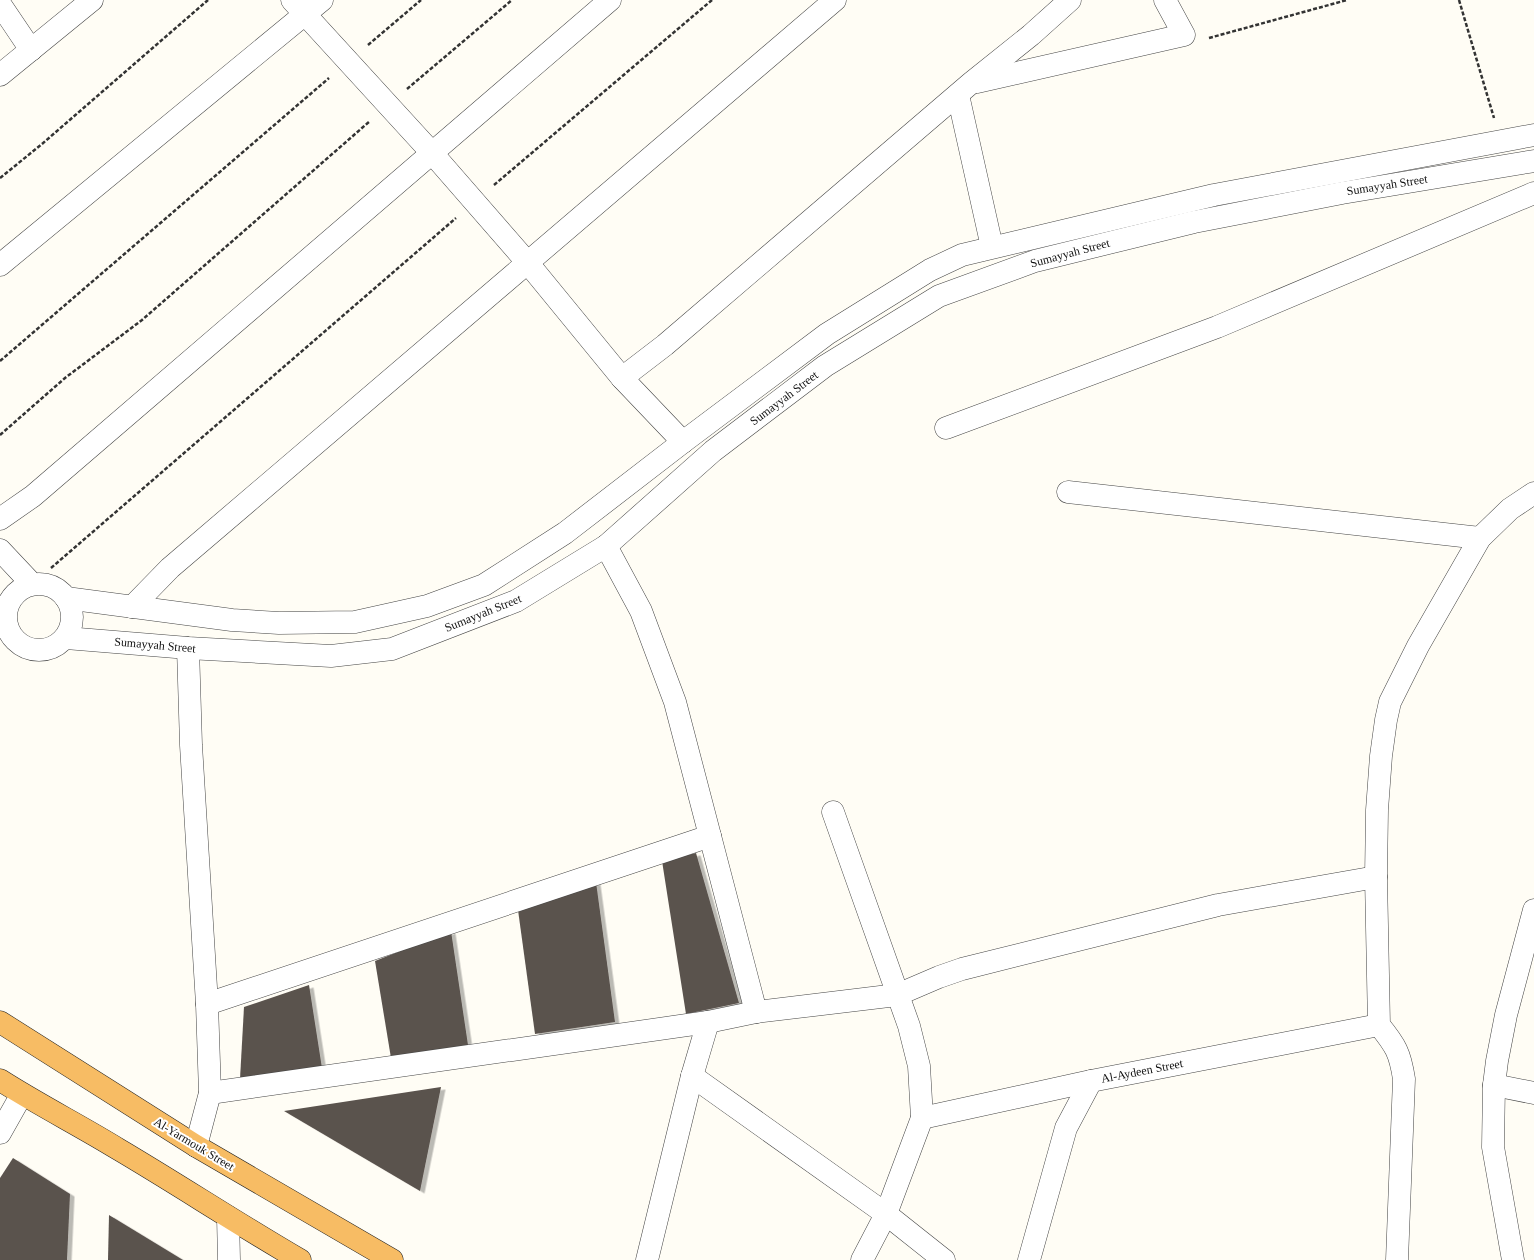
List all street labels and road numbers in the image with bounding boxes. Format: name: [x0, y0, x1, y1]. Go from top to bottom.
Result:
street label: Sumayyah Street: [1346, 172, 1429, 198]
street label: Sumayyah Street: [1029, 236, 1112, 270]
street label: Sumayyah Street: [747, 367, 821, 428]
street label: Sumayyah Street: [443, 591, 524, 635]
street label: Sumayyah Street: [114, 634, 197, 656]
street label: Al-Aydeen Street: [1100, 1056, 1185, 1086]
street label: Al-Yarmouk Street: [151, 1115, 237, 1174]

